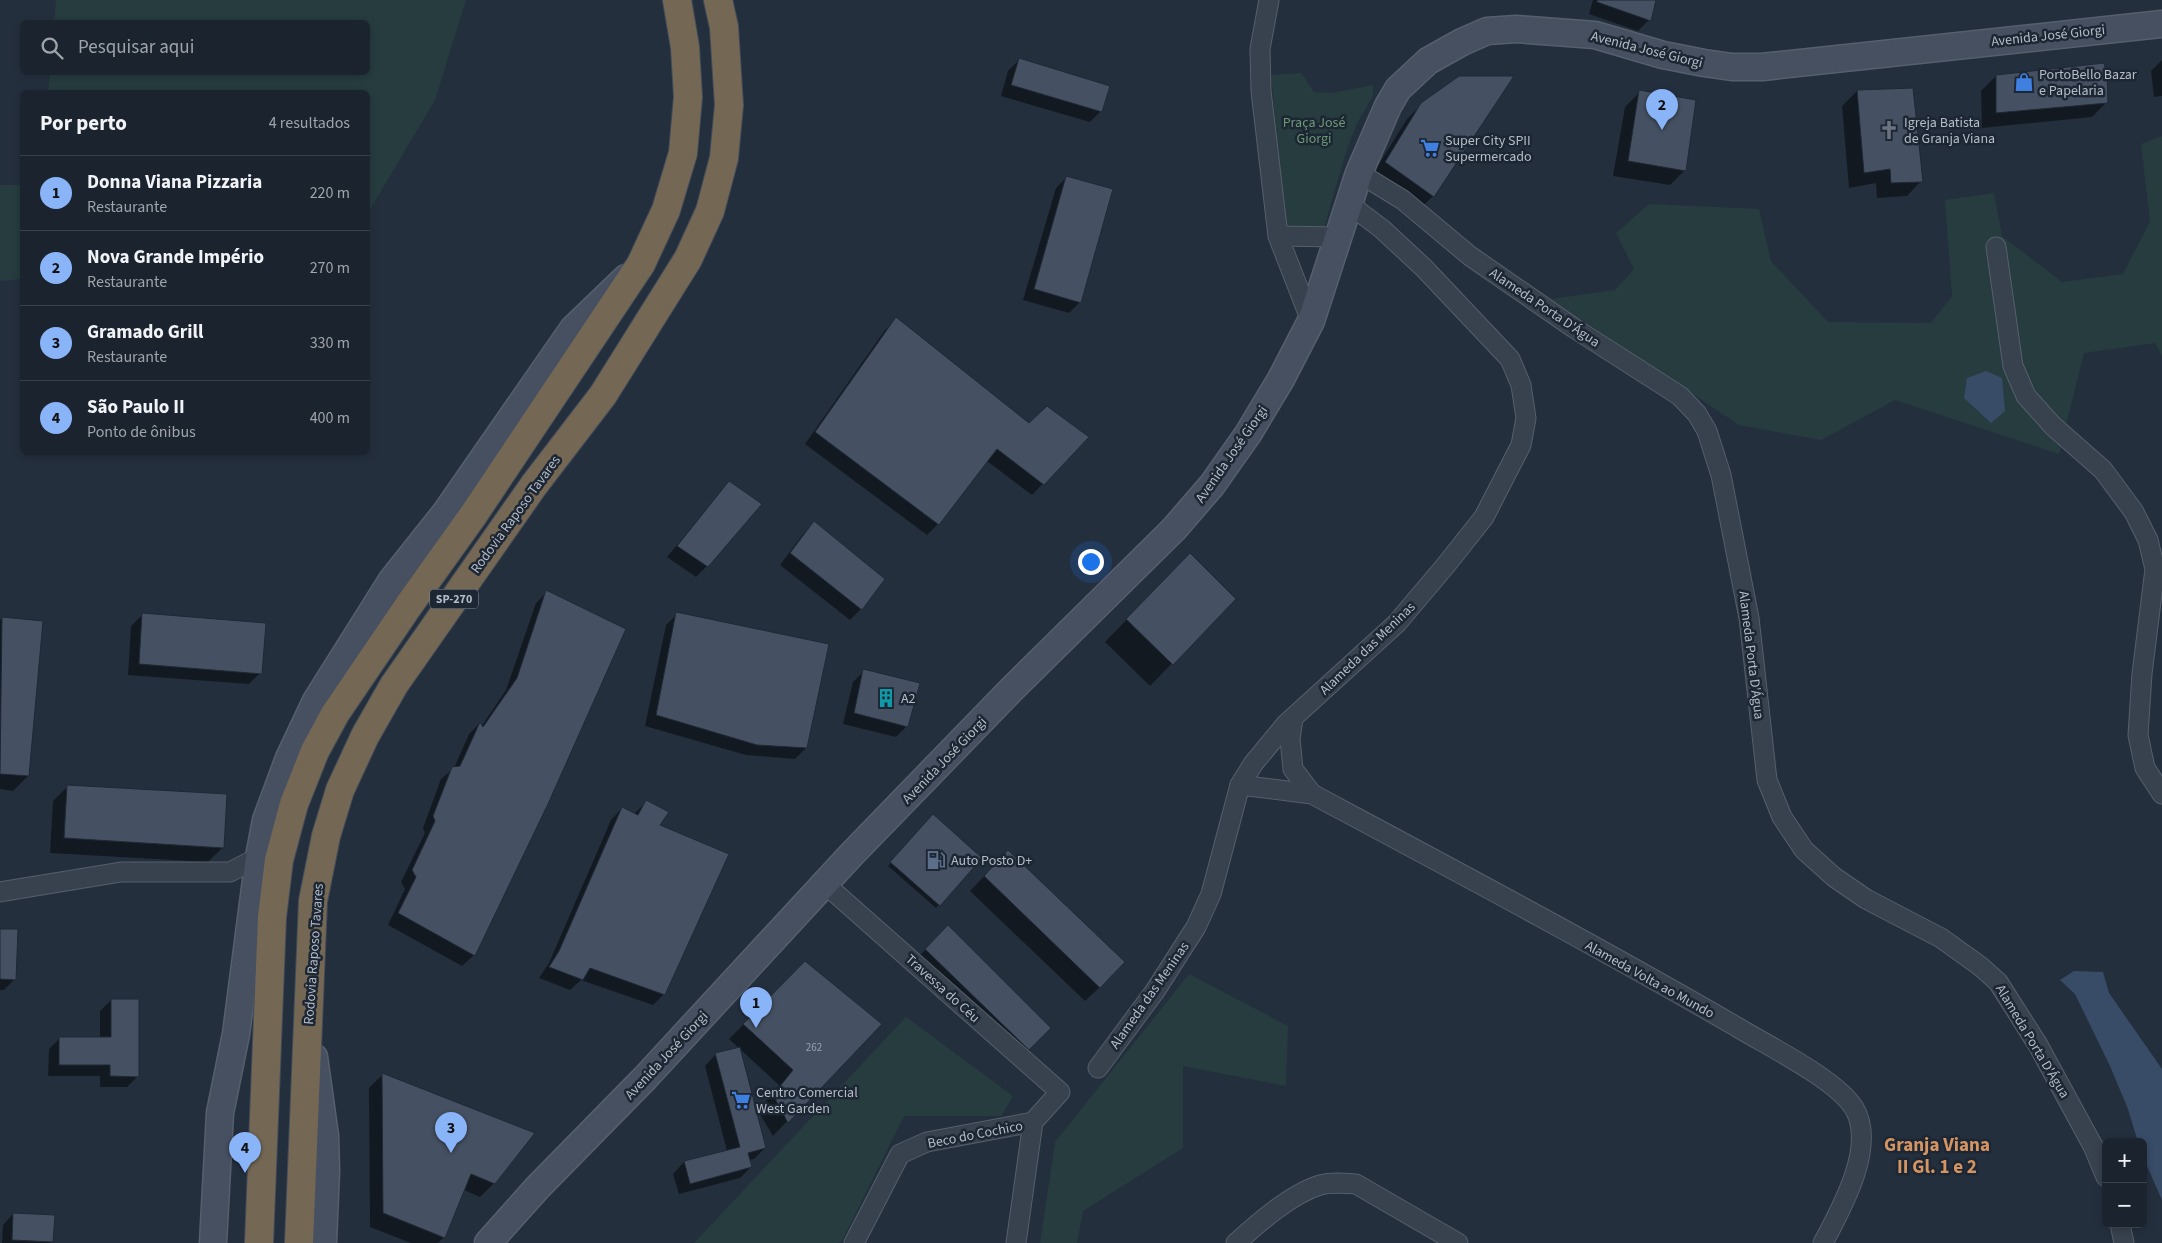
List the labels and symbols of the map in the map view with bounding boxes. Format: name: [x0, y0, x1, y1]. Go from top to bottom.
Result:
street label: Avenida José Giorgi: [1990, 20, 2106, 52]
street label: Avenida José Giorgi: [1589, 26, 1705, 74]
place label: PortoBello Bazar e Papelaria: [2039, 65, 2137, 101]
shop icon: PortoBello Bazar e Papelaria: [2013, 71, 2035, 93]
pin: 2: [1646, 89, 1678, 130]
park label: Praça José Giorgi: [1283, 113, 1345, 149]
place label: Igreja Batista de Granja Viana: [1904, 113, 1995, 149]
church icon: Igreja Batista de Granja Viana: [1878, 119, 1900, 141]
place label: Super City SPII Supermercado: [1445, 131, 1532, 167]
supermarket icon: Super City SPII Supermercado: [1419, 137, 1441, 159]
street label: Alameda Porta D'Água: [1485, 263, 1604, 352]
street label: Avenida José Giorgi: [1191, 402, 1273, 507]
street label: Rodovia Raposo Tavares: [466, 451, 566, 578]
your location: [1078, 549, 1104, 575]
road number: SP-270: [430, 590, 478, 608]
street label: Alameda Porta D'Água: [1733, 590, 1769, 721]
street label: Alameda das Meninas: [1315, 597, 1420, 700]
building icon: A2: [875, 687, 897, 709]
place label: A2: [901, 689, 916, 709]
street label: Avenida José Giorgi: [898, 713, 992, 809]
fuel station icon: Auto Posto D+: [925, 849, 947, 871]
place label: Auto Posto D+: [951, 851, 1032, 871]
street label: Rodovia Raposo Tavares: [299, 883, 329, 1025]
street label: Alameda Volta ao Mundo: [1581, 936, 1718, 1024]
street label: Alameda das Meninas: [1105, 938, 1194, 1053]
street label: Travessa do Céu: [901, 950, 984, 1028]
street label: Alameda Porta D'Água: [1990, 981, 2074, 1102]
pin: 1: [740, 987, 772, 1028]
street label: Avenida José Giorgi: [620, 1007, 713, 1104]
house number: 262: [806, 1040, 822, 1055]
place label: Centro Comercial West Garden: [756, 1083, 858, 1119]
supermarket icon: Centro Comercial West Garden: [730, 1089, 752, 1111]
pin: 3: [435, 1112, 467, 1153]
street label: Beco do Cochico: [926, 1116, 1024, 1154]
pin: 4: [229, 1132, 261, 1173]
district label: Granja Viana II Gl. 1 e 2: [1884, 1132, 1990, 1181]

